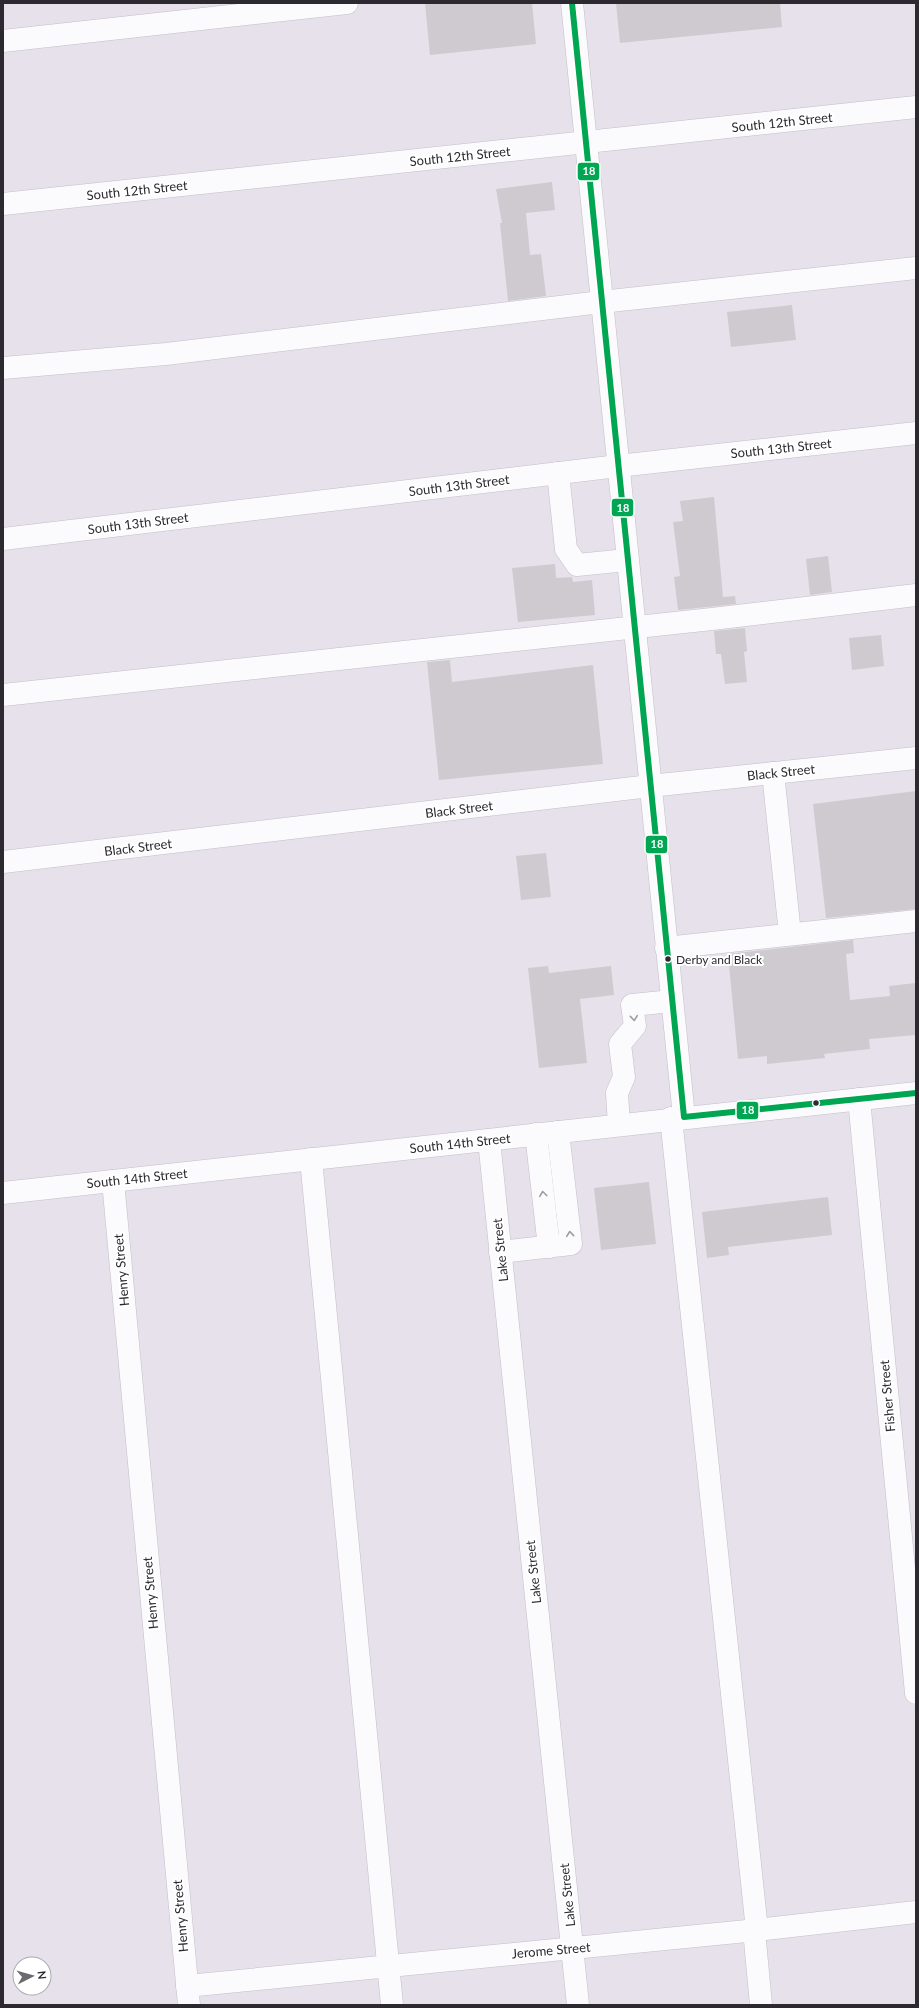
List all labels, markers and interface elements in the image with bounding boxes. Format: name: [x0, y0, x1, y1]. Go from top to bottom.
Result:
street label: South 12th Street: [731, 109, 834, 135]
street label: South 12th Street: [409, 143, 512, 169]
line badge: 18: [577, 162, 600, 181]
text: 18: [583, 164, 595, 177]
street label: South 12th Street: [86, 177, 189, 203]
street label: South 13th Street: [730, 435, 833, 461]
street label: South 13th Street: [408, 471, 511, 499]
line badge: 18: [611, 498, 634, 517]
text: 18: [617, 501, 629, 514]
street label: South 13th Street: [87, 509, 190, 537]
street label: Black Street: [746, 760, 816, 784]
street label: Black Street: [424, 797, 494, 821]
street label: Black Street: [103, 835, 173, 859]
line badge: 18: [645, 835, 668, 854]
text: 18: [651, 837, 663, 850]
place label: Derby and Black: [676, 952, 763, 967]
marker: Derby and Black: [663, 954, 673, 964]
one-way arrow: [629, 1015, 638, 1021]
unlabelled marker: [811, 1098, 821, 1108]
line badge: 18: [736, 1101, 759, 1120]
text: 18: [742, 1103, 754, 1116]
street label: South 14th Street: [409, 1130, 512, 1156]
street label: South 14th Street: [86, 1165, 189, 1191]
one-way arrow: [539, 1191, 548, 1197]
street label: Lake Street: [489, 1217, 511, 1283]
one-way arrow: [565, 1231, 574, 1237]
street label: Henry Street: [110, 1233, 132, 1307]
street label: Fisher Street: [876, 1359, 898, 1433]
street label: Lake Street: [522, 1539, 544, 1605]
street label: Henry Street: [139, 1556, 161, 1630]
street label: Lake Street: [556, 1862, 578, 1928]
street label: Henry Street: [169, 1879, 191, 1953]
street label: Jerome Street: [511, 1939, 591, 1961]
north arrow: [12, 1956, 52, 1996]
text: N: [36, 1970, 49, 1980]

